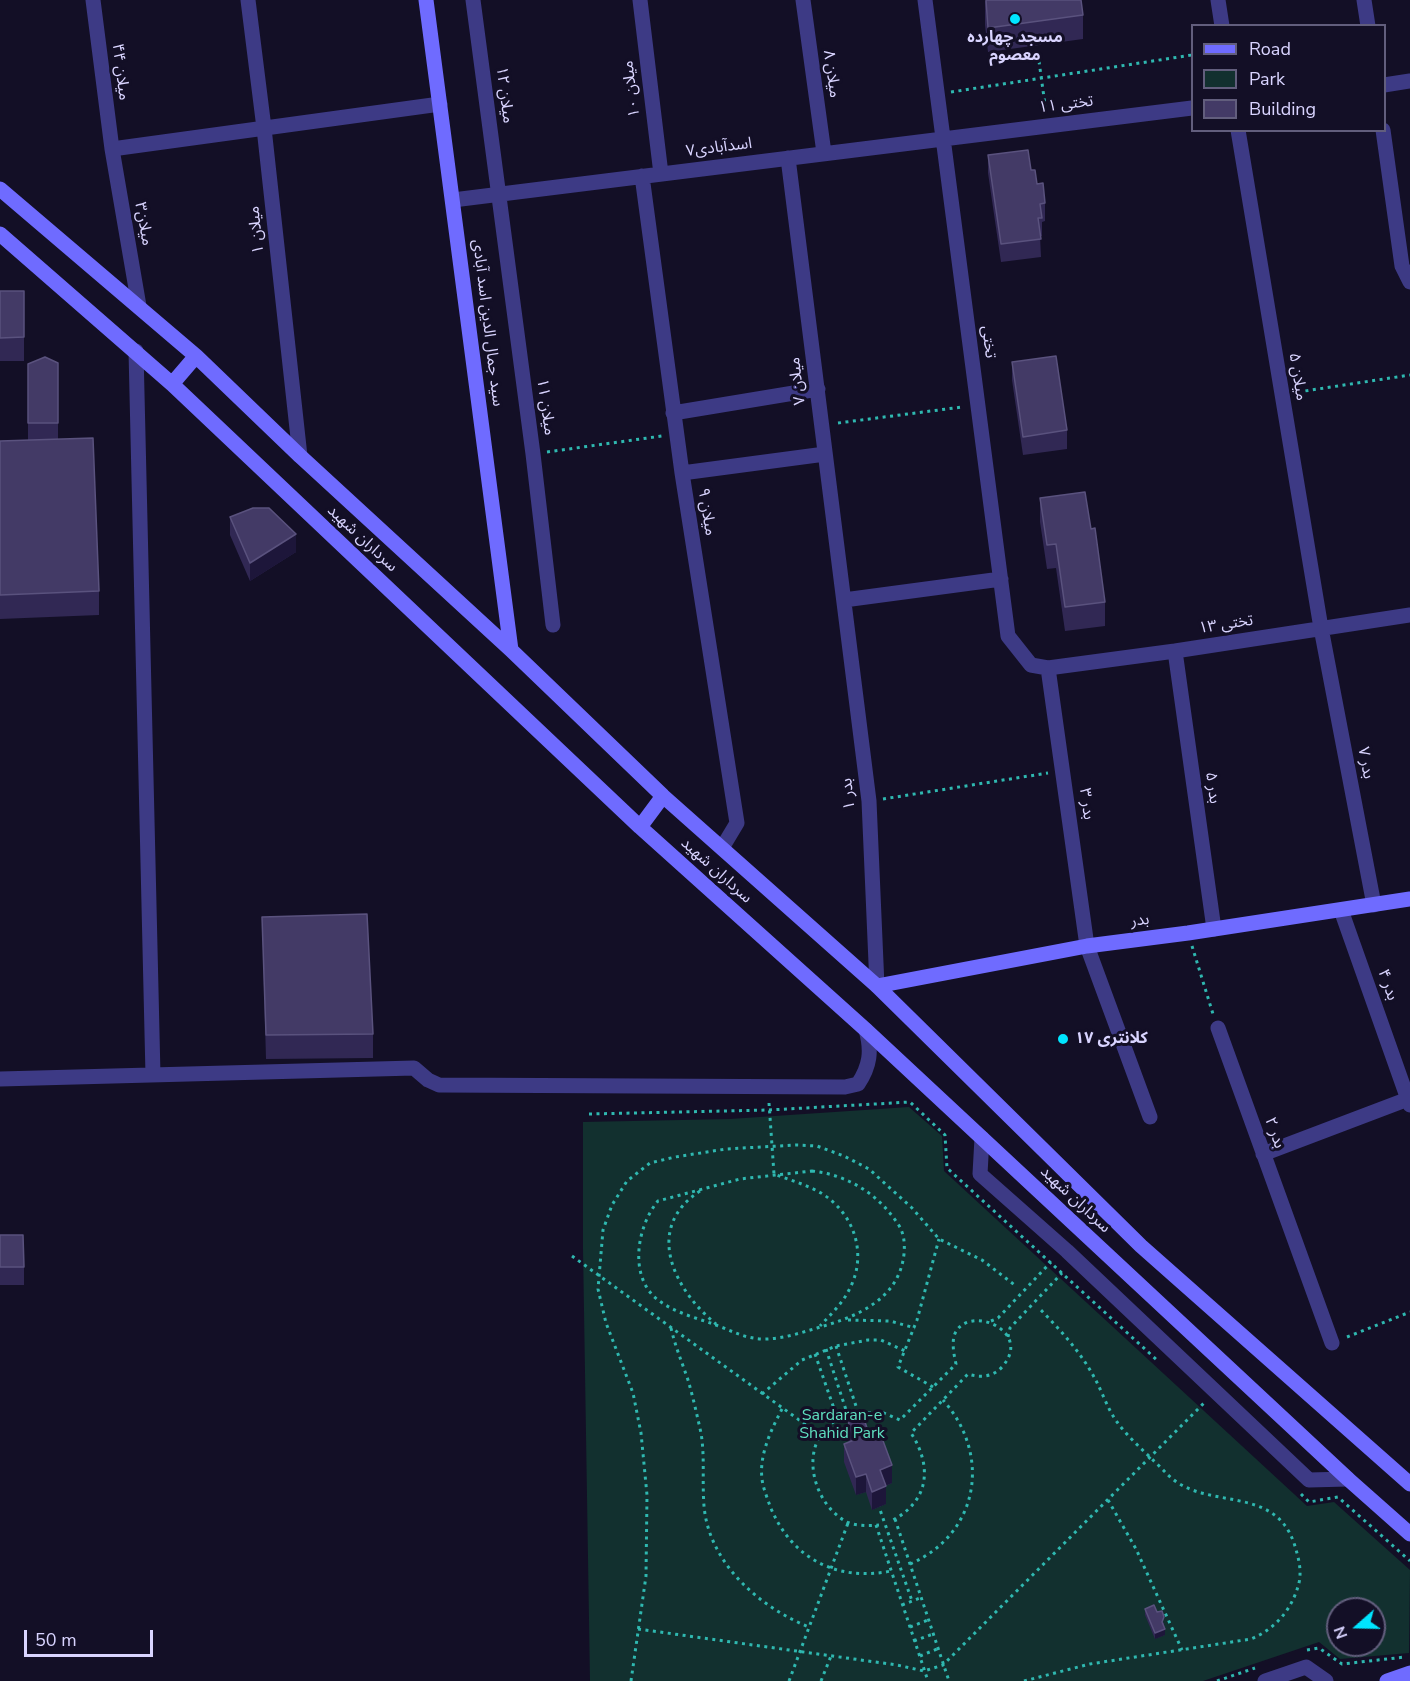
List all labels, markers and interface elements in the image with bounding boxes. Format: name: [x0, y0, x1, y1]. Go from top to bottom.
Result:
marker: مسجد چهارده معصوم: [1008, 12, 1022, 26]
legend: [1191, 24, 1386, 132]
place label: مسجد چهارده معصوم: [967, 28, 1063, 66]
text: Road: [1249, 37, 1291, 61]
street label: میلان ۴۴: [107, 42, 133, 102]
street label: میلان ۸: [818, 49, 844, 99]
street label: میلان ۱۰: [619, 59, 645, 119]
street label: میلان ۱۲: [491, 65, 517, 125]
text: Park: [1249, 67, 1285, 91]
street label: تختی ۱۱: [1037, 92, 1095, 118]
text: Building: [1249, 97, 1316, 121]
street label: اسدآبادی۷: [685, 134, 753, 162]
street label: میلان۳: [130, 201, 156, 247]
street label: میلان ۱: [245, 205, 269, 255]
street label: سید جمال الدین اسد آبادی: [467, 238, 507, 408]
street label: تختی: [976, 325, 1000, 359]
street label: میلان ۵: [1284, 352, 1310, 402]
street label: میلان ۷: [786, 356, 810, 406]
street label: میلان ۱۱: [532, 377, 558, 437]
street label: میلان ۹: [693, 487, 719, 537]
street label: سرداران شهید: [323, 502, 401, 576]
street label: تختی ۱۳: [1197, 611, 1255, 639]
street label: بدر ۷: [1353, 745, 1377, 781]
street label: بدر ۵: [1200, 771, 1224, 805]
street label: بدر ۱: [838, 777, 860, 811]
street label: بدر ۳: [1074, 787, 1098, 821]
street label: سرداران شهید: [676, 834, 756, 908]
street label: بدر: [1130, 910, 1150, 932]
street label: بدر ۴: [1373, 967, 1401, 1003]
place label: کلانتری ۱۷: [1075, 1029, 1148, 1049]
marker: کلانتری ۱۷: [1056, 1032, 1070, 1046]
street label: بدر ۲: [1260, 1115, 1288, 1151]
street label: سرداران شهید: [1036, 1163, 1114, 1237]
park label: Sardaran-e Shahid Park: [799, 1406, 885, 1444]
north arrow: [1326, 1597, 1386, 1657]
scale bar: [27, 1618, 156, 1656]
text: N: [1329, 1623, 1353, 1642]
text: 50 m: [35, 1628, 77, 1652]

